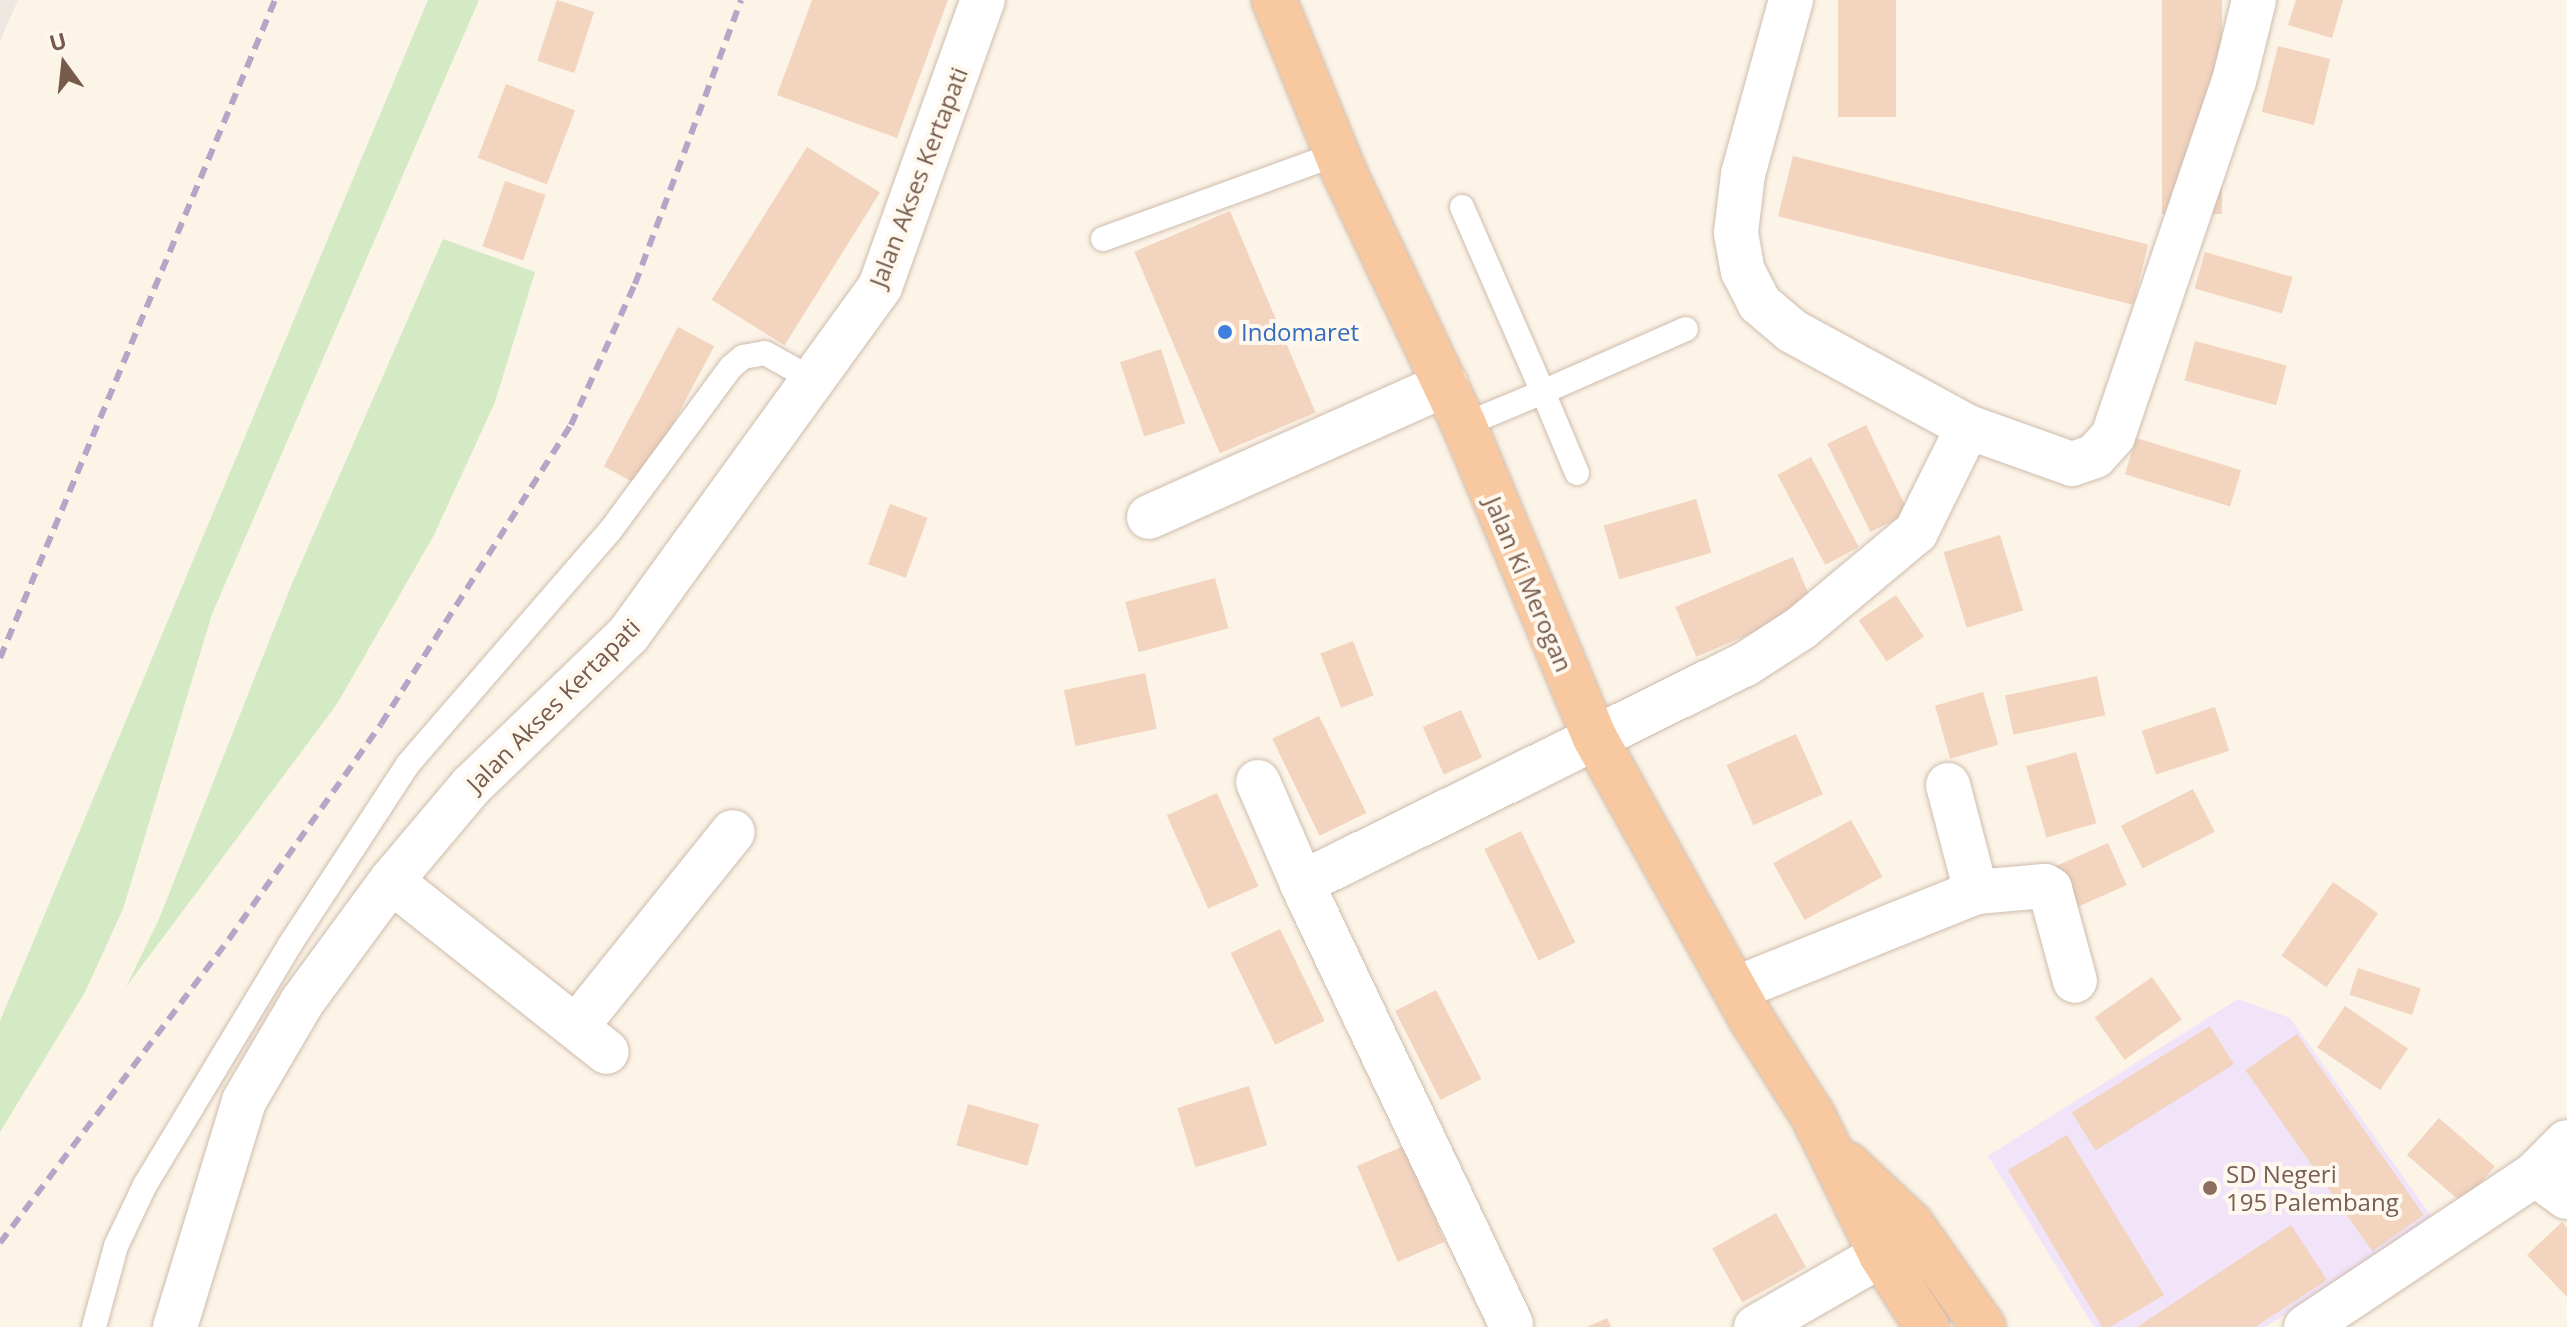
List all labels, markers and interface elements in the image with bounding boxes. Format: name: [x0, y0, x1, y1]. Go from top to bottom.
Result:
north arrow: [24, 24, 104, 104]
text: U: [46, 24, 70, 57]
street label: Jalan Akses Kertapati: [863, 63, 973, 291]
place label: Indomaret: [1241, 318, 1359, 346]
marker: Indomaret: [1216, 323, 1234, 341]
street label: Jalan Ki Merogan: [1479, 492, 1579, 676]
street label: Jalan Akses Kertapati: [460, 612, 646, 798]
place label: SD Negeri 195 Palembang: [2226, 1160, 2399, 1216]
marker: SD Negeri 195 Palembang: [2201, 1179, 2219, 1197]

